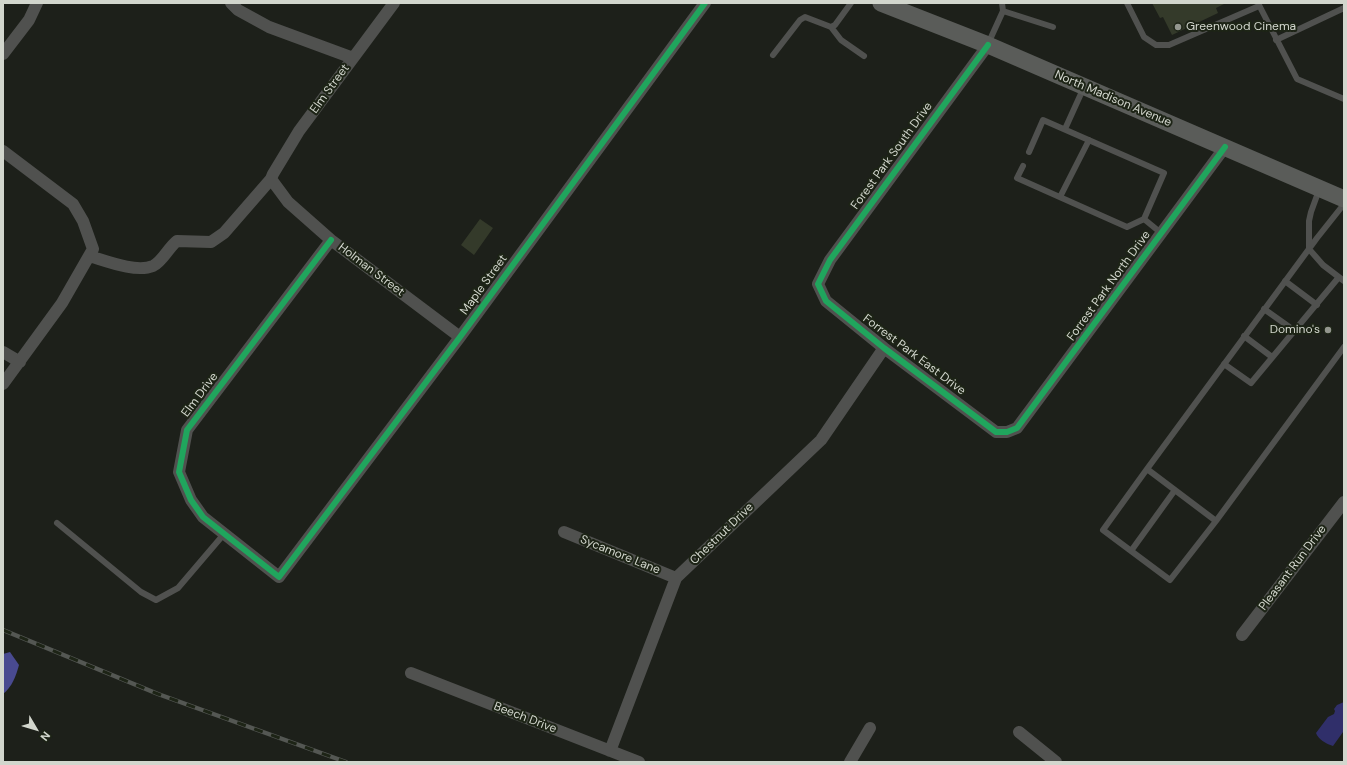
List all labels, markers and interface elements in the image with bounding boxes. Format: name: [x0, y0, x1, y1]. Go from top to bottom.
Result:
place label: Greenwood Cinema: [1186, 20, 1296, 34]
marker: Greenwood Cinema: [1173, 22, 1183, 32]
street label: Elm Street: [307, 62, 353, 116]
street label: North Madison Avenue: [1052, 68, 1174, 130]
street label: Forest Park South Drive: [848, 100, 936, 212]
street label: Forrest Park North Drive: [1064, 228, 1154, 344]
street label: Holman Street: [335, 240, 407, 300]
street label: Maple Street: [457, 252, 511, 318]
street label: Forrest Park East Drive: [860, 312, 968, 398]
place label: Domino's: [1270, 323, 1320, 337]
marker: Domino's: [1323, 325, 1333, 335]
street label: Elm Drive: [179, 370, 221, 420]
street label: Chestnut Drive: [687, 500, 757, 568]
street label: Pleasant Run Drive: [1256, 523, 1330, 613]
street label: Sycamore Lane: [578, 532, 662, 578]
street label: Beech Drive: [491, 699, 559, 737]
north arrow: [16, 709, 56, 749]
text: N: [37, 729, 53, 744]

